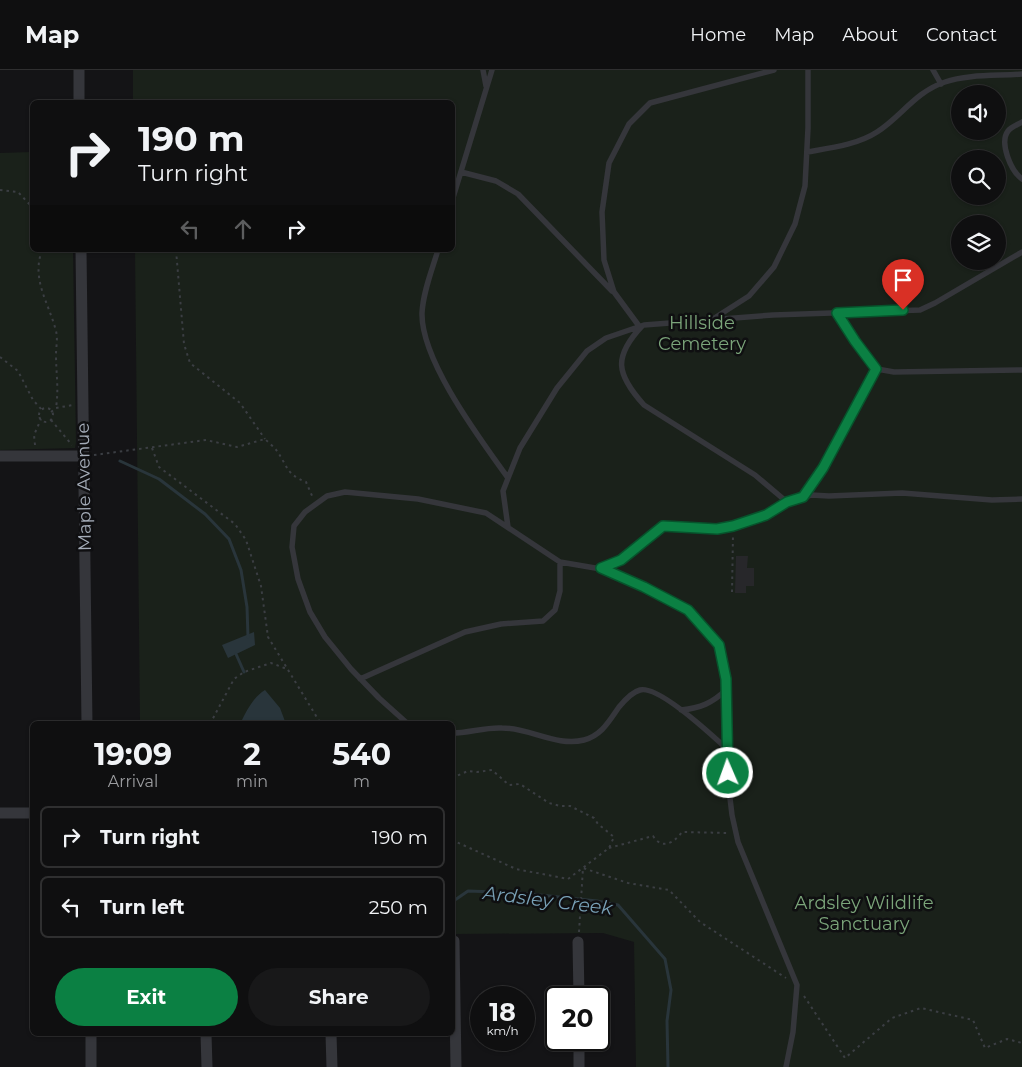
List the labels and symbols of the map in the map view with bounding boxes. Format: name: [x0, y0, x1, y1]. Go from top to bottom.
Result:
pin: [882, 259, 924, 310]
park label: Hillside Cemetery: [658, 312, 746, 355]
street label: Maple Avenue: [72, 423, 96, 551]
position arrow: [701, 746, 753, 798]
water label: Ardsley Creek: [481, 881, 615, 920]
park label: Ardsley Wildlife Sanctuary: [794, 892, 934, 935]
speed limit sign: 20: [545, 986, 610, 1051]

